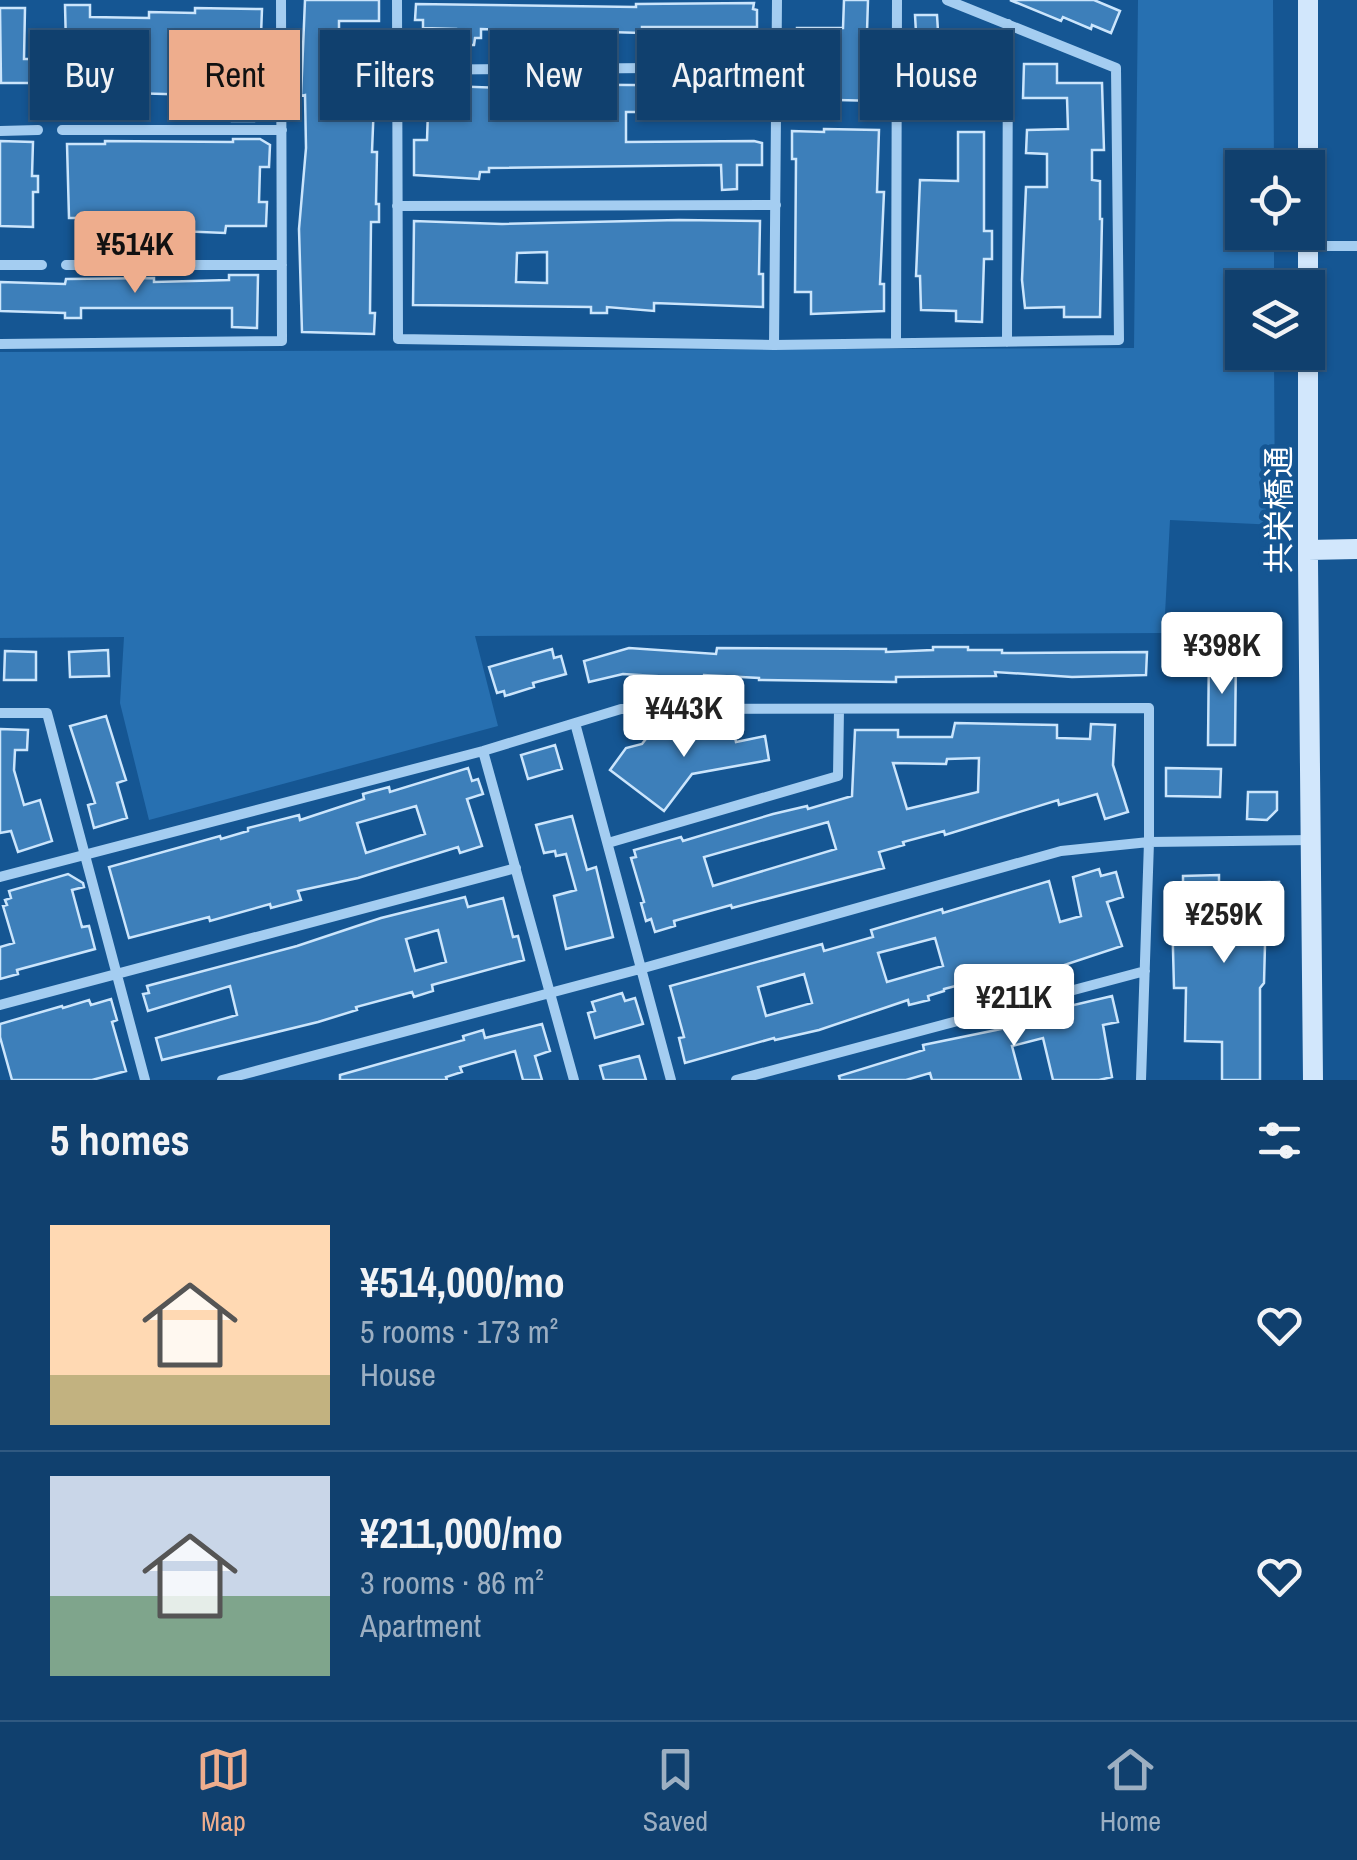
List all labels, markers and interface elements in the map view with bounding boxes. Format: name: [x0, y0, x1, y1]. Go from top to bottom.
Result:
chip: Buy: [30, 30, 149, 120]
chip: Rent: [169, 30, 300, 120]
chip: Filters: [320, 30, 470, 120]
chip: New: [490, 30, 617, 120]
chip: Apartment: [637, 30, 840, 120]
chip: House: [860, 30, 1013, 120]
map controls: [1225, 150, 1325, 370]
button: locate: [1225, 150, 1325, 250]
pin: ¥514K: [65, 211, 205, 296]
text: ¥514K: [96, 222, 174, 265]
button: layers: [1225, 270, 1325, 370]
street label: 共栄橋通: [1257, 446, 1300, 574]
pin: ¥398K: [1152, 612, 1292, 697]
text: ¥398K: [1183, 623, 1261, 666]
pin: ¥443K: [614, 675, 754, 760]
text: ¥443K: [645, 686, 723, 729]
pin: ¥259K: [1154, 881, 1294, 966]
text: ¥259K: [1185, 892, 1263, 935]
pin: ¥211K: [944, 964, 1084, 1049]
text: ¥211K: [976, 975, 1052, 1018]
text: 5 homes: [50, 1112, 190, 1168]
icon: filters: [1252, 1113, 1307, 1168]
text: ¥514,000/mo: [360, 1254, 565, 1310]
icon: home: [130, 1265, 250, 1385]
icon: heart: [1252, 1298, 1307, 1353]
text: 5 rooms · 173 m²: [360, 1310, 558, 1353]
text: House: [360, 1353, 436, 1396]
text: ¥211,000/mo: [360, 1505, 563, 1561]
icon: home: [130, 1516, 250, 1636]
icon: heart: [1252, 1549, 1307, 1604]
text: 3 rooms · 86 m²: [360, 1561, 544, 1604]
text: Apartment: [360, 1604, 481, 1647]
tab: Map: [196, 1742, 251, 1840]
tab: Saved: [643, 1742, 708, 1840]
tab: Home: [1100, 1742, 1161, 1840]

